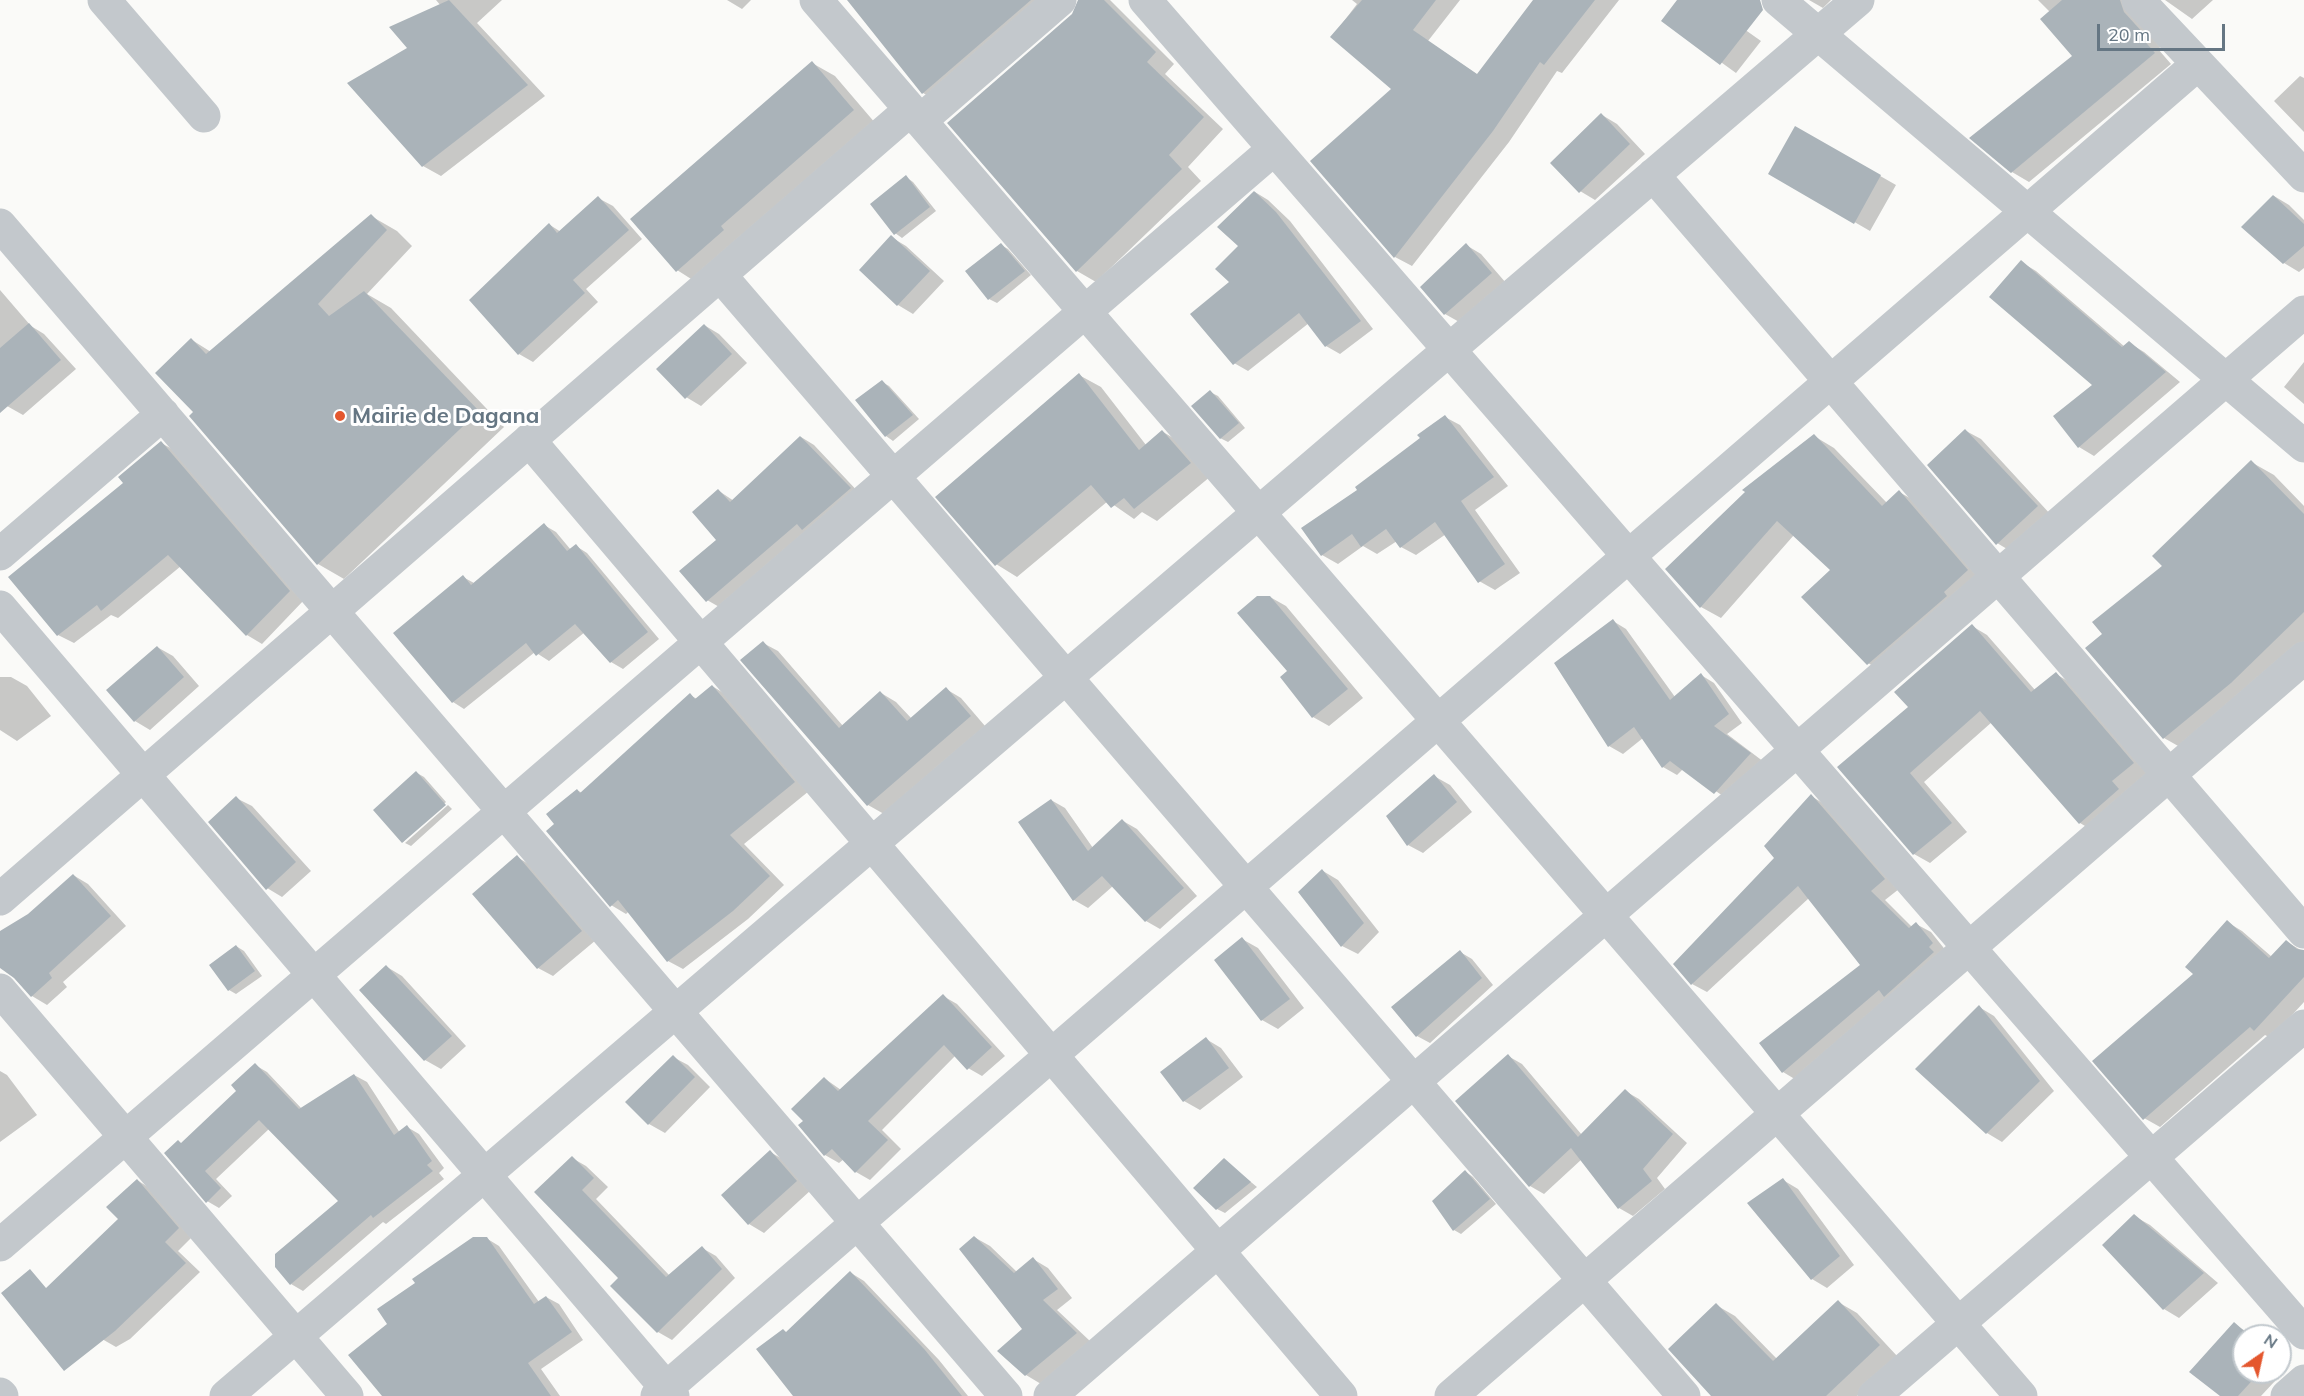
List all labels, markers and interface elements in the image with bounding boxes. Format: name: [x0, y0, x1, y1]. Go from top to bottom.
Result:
scale bar: [2100, 12, 2228, 50]
text: 20 m: [2108, 23, 2150, 46]
place label: Mairie de Dagana: [352, 403, 539, 429]
marker: Mairie de Dagana: [333, 409, 347, 423]
north arrow: [2232, 1324, 2292, 1384]
text: N: [2260, 1329, 2282, 1352]

